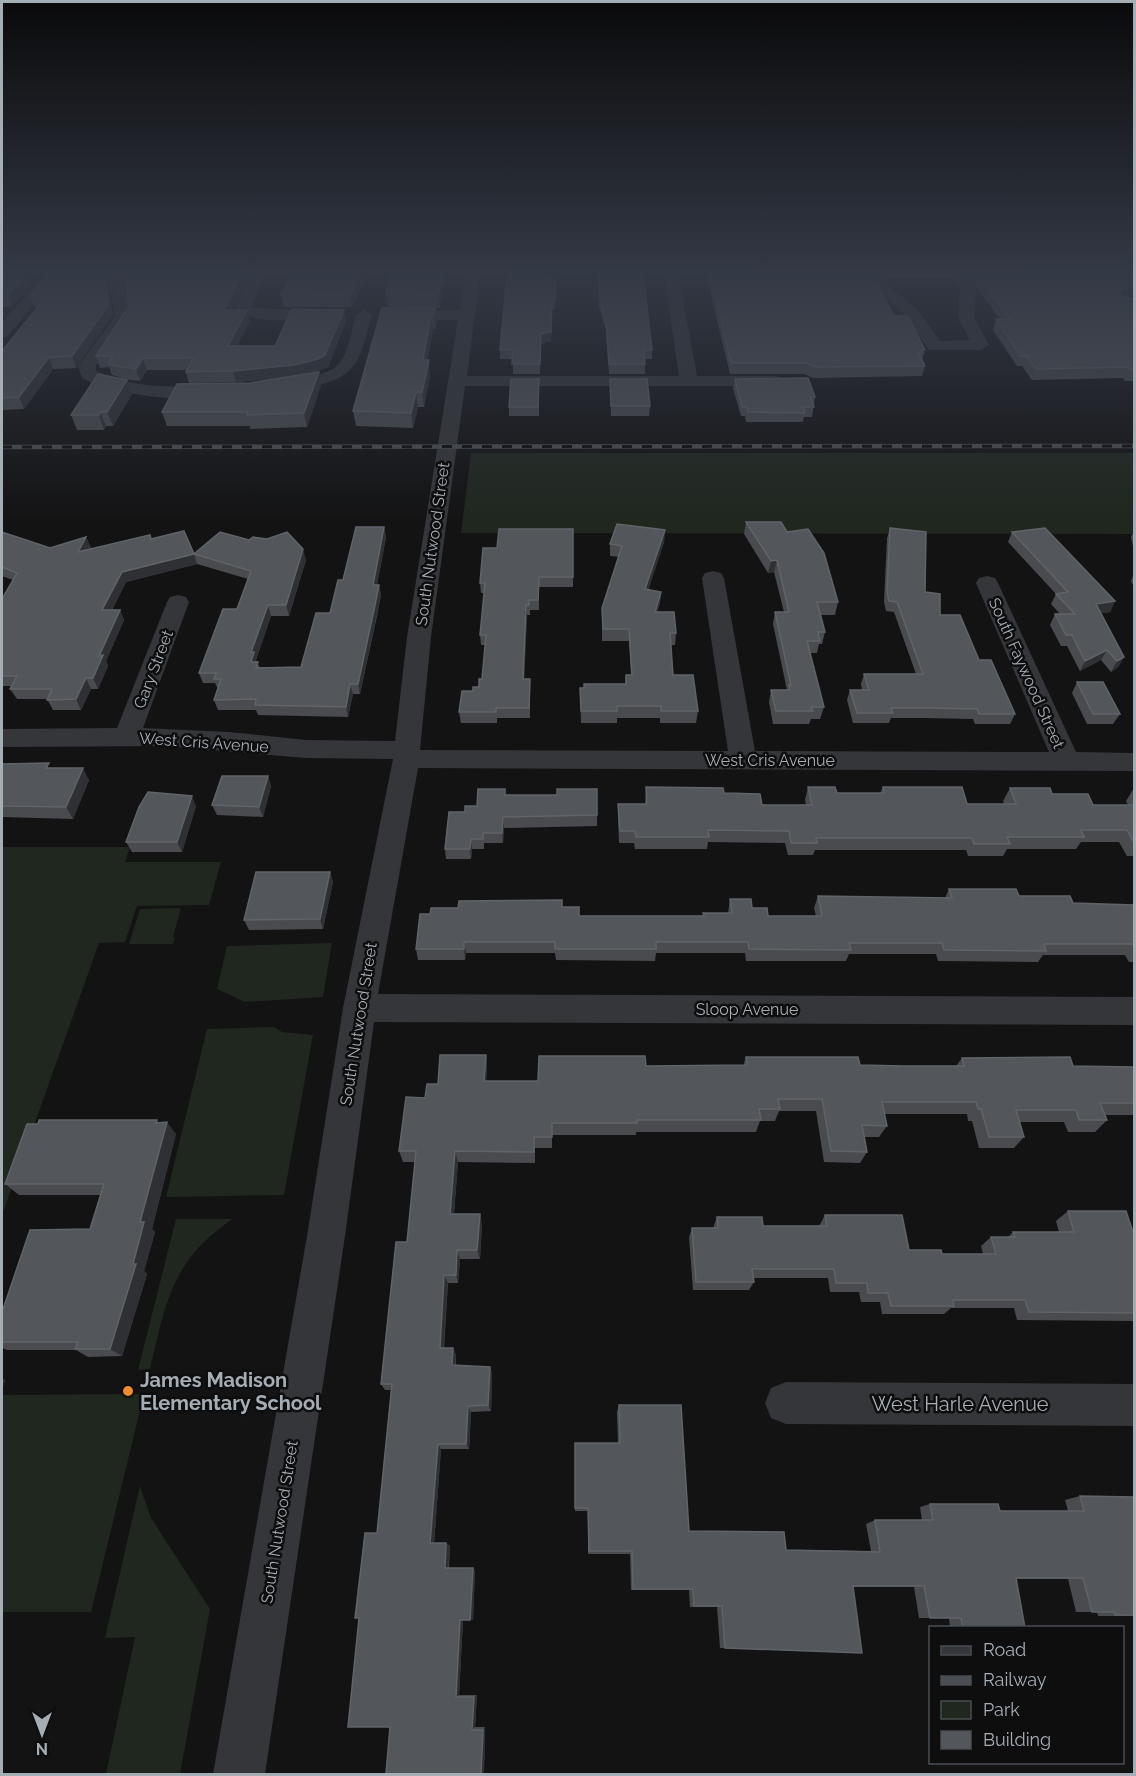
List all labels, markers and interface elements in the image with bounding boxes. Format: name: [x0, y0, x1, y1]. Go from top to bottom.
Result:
street label: South Nutwood Street: [412, 460, 453, 627]
street label: South Faywood Street: [985, 595, 1069, 752]
street label: Gary Street: [130, 627, 177, 711]
street label: West Cris Avenue: [139, 728, 269, 757]
street label: West Cris Avenue: [705, 751, 835, 770]
street label: South Nutwood Street: [336, 941, 381, 1107]
street label: Sloop Avenue: [696, 1000, 798, 1019]
place label: James Madison Elementary School: [140, 1368, 322, 1415]
marker: James Madison Elementary School: [121, 1384, 135, 1398]
street label: West Harle Avenue: [871, 1392, 1049, 1416]
street label: South Nutwood Street: [257, 1439, 302, 1605]
legend: [929, 1626, 1124, 1764]
text: Road: [983, 1639, 1026, 1660]
text: Railway: [983, 1669, 1047, 1690]
text: Park: [983, 1699, 1020, 1720]
north arrow: [12, 1704, 72, 1764]
text: Building: [983, 1729, 1051, 1750]
text: N: [36, 1739, 48, 1758]

